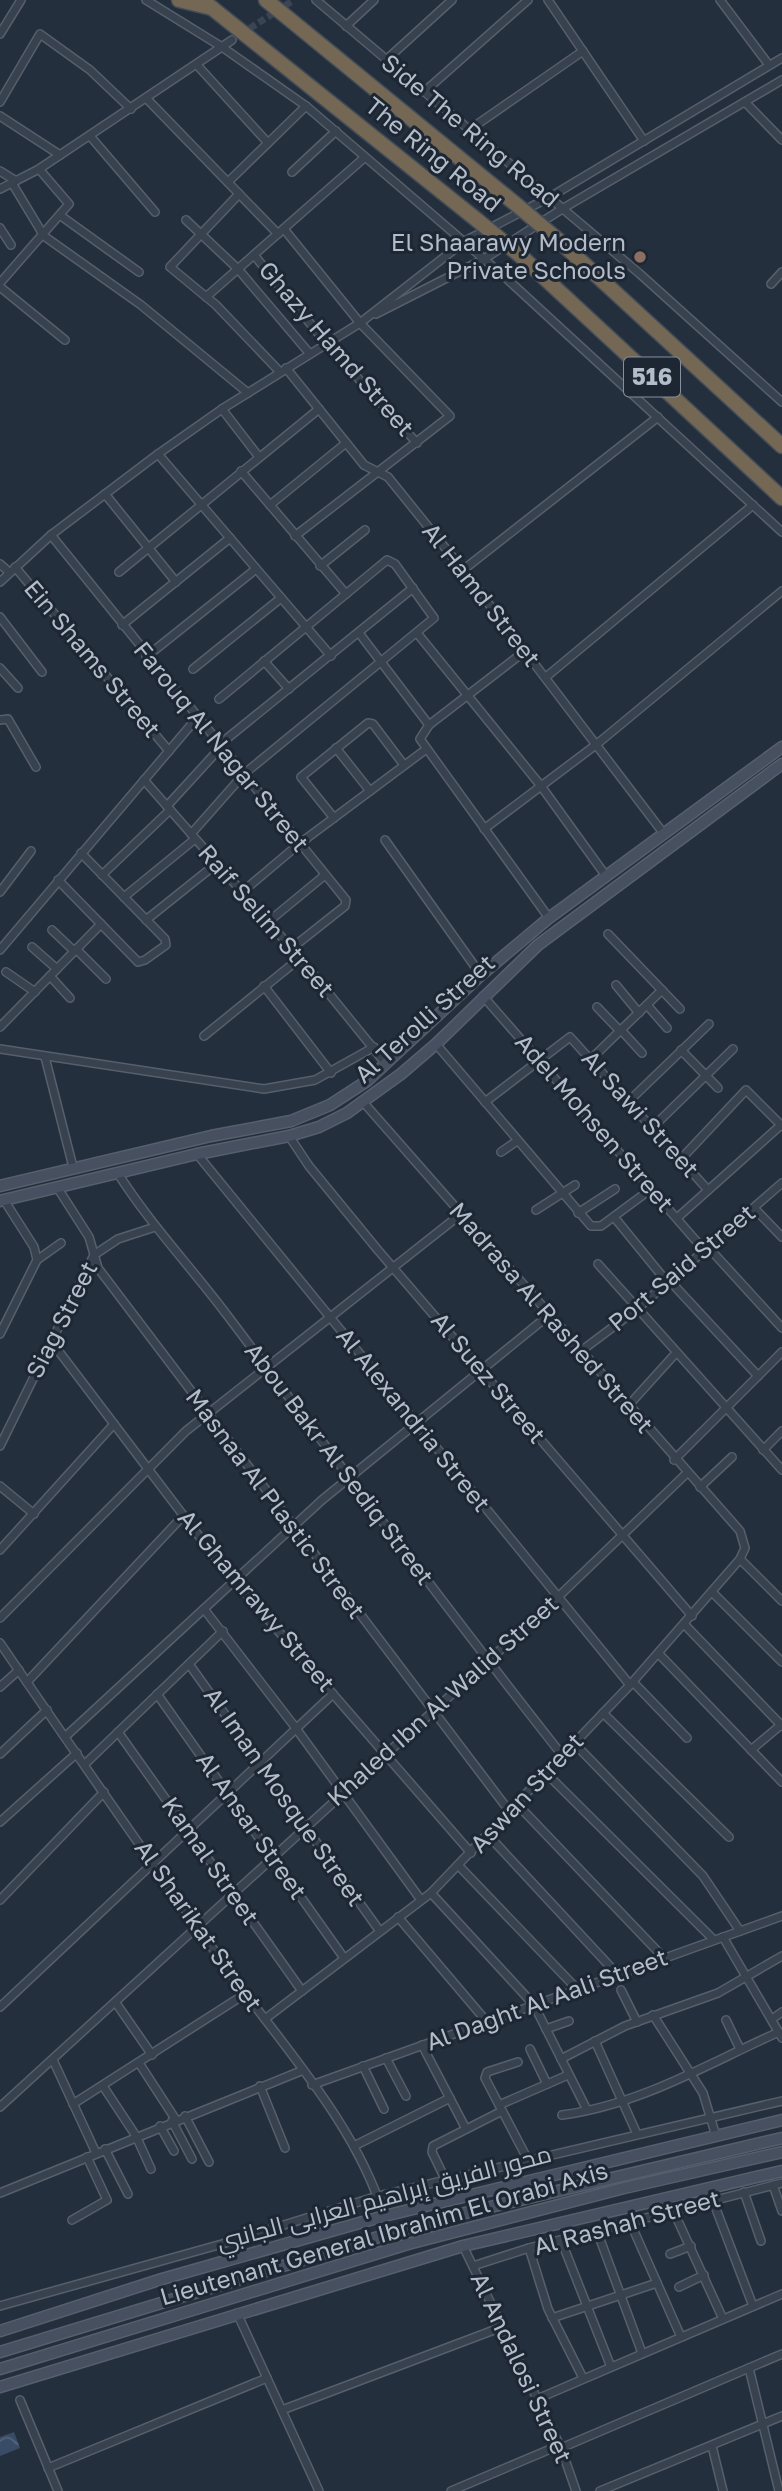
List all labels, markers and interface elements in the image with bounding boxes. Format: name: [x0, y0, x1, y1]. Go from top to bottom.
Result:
street label: Side The Ring Road: [375, 48, 565, 214]
street label: The Ring Road: [359, 91, 507, 219]
place label: El Shaarawy Modern Private Schools: [391, 227, 626, 284]
marker: El Shaarawy Modern Private Schools: [632, 249, 648, 265]
street label: Ghazy Hamd Street: [253, 255, 421, 441]
road number: 516: [624, 358, 680, 396]
street label: Al Hamd Street: [417, 517, 547, 672]
street label: Ein Shams Street: [19, 573, 167, 743]
street label: Farouq Al Nagar Street: [128, 635, 316, 857]
street label: Raif Selim Street: [193, 838, 341, 1002]
street label: Al Terolli Street: [348, 947, 500, 1088]
street label: Adel Mohsen Street: [510, 1027, 680, 1217]
street label: Al Sawi Street: [577, 1044, 706, 1182]
street label: Madrasa Al Rashed Street: [444, 1196, 660, 1438]
street label: Port Said Street: [602, 1197, 760, 1337]
street label: Siag Street: [19, 1256, 102, 1383]
street label: Al Suez Street: [426, 1306, 552, 1449]
street label: Al Alexandria Street: [331, 1321, 497, 1517]
street label: Abou Bakr Al Sediq Street: [240, 1336, 441, 1590]
street label: Masnaa Al Plastic Street: [180, 1383, 372, 1624]
street label: Al Ghamrawy Street: [173, 1503, 342, 1697]
street label: Khaled Ibn Al Walid Street: [320, 1588, 564, 1811]
street label: Al Iman Mosque Street: [199, 1681, 372, 1911]
street label: Aswan Street: [463, 1726, 589, 1858]
street label: Al Ansar Street: [191, 1746, 314, 1904]
street label: Kamal Street: [157, 1791, 266, 1930]
street label: Al Sharikat Street: [129, 1834, 269, 2016]
street label: Al Daght Al Aali Street: [422, 1941, 671, 2056]
street label: محور الفريق إبراهيم العرابى الجانبي: [213, 2138, 556, 2261]
street label: Lieutenant General Ibrahim El Orabi Axis: [156, 2155, 611, 2311]
street label: Al Rashah Street: [530, 2183, 723, 2260]
street label: Al Andalosi Street: [466, 2268, 579, 2467]

